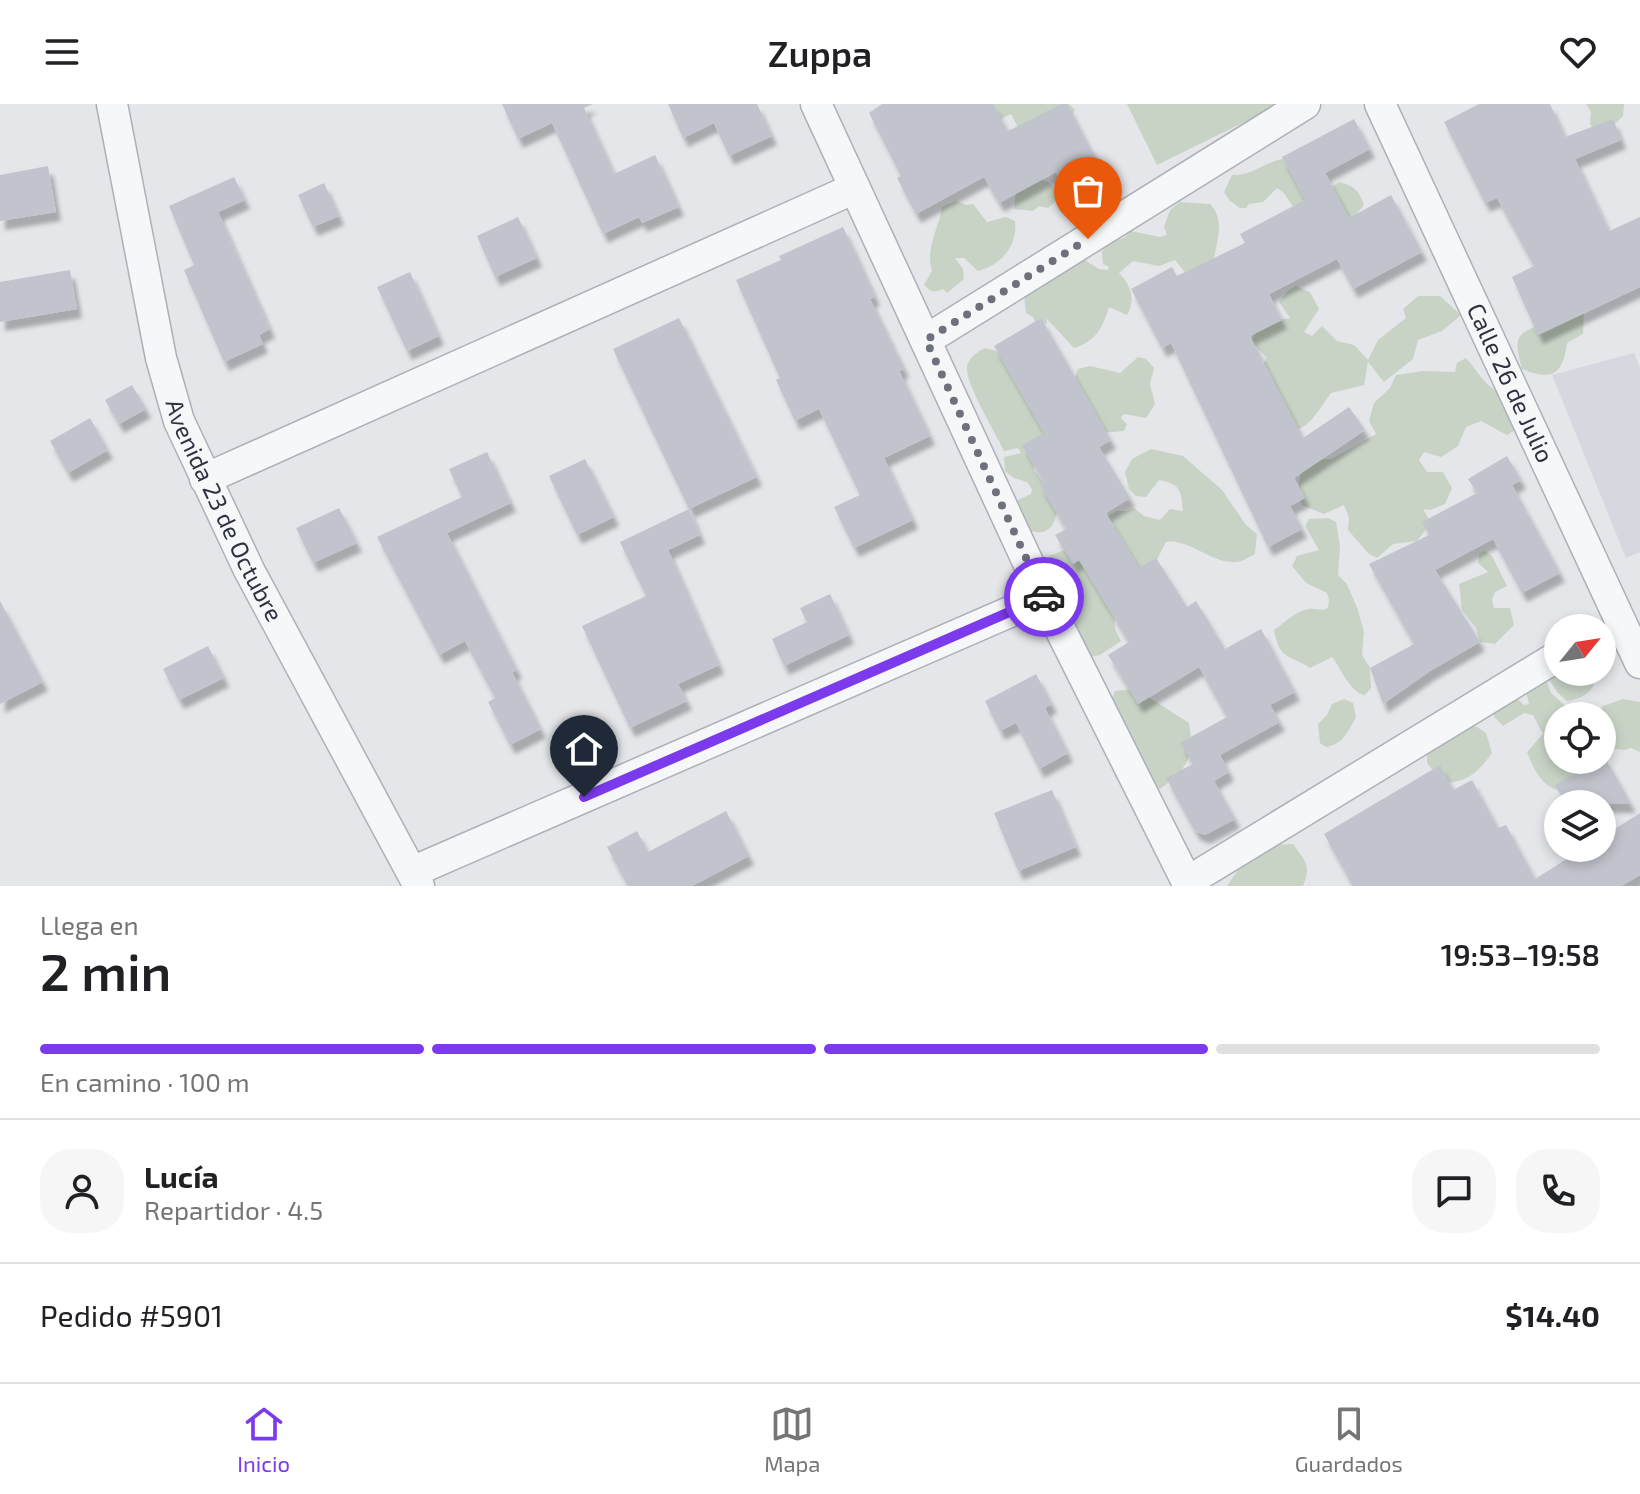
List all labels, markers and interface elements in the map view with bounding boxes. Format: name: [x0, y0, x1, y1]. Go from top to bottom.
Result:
icon: menu: [40, 30, 84, 74]
icon: heart: [1556, 30, 1600, 74]
text: Zuppa: [768, 31, 872, 74]
pin: [1054, 157, 1122, 239]
icon: bag: [1066, 169, 1110, 213]
street label: Calle 26 de Julio: [1462, 298, 1561, 467]
street label: Avenida 23 de Octubre: [161, 396, 290, 626]
courier: [1004, 557, 1084, 637]
icon: car: [1022, 575, 1066, 619]
north arrow: [1544, 614, 1616, 686]
map controls: [1544, 614, 1616, 862]
button: locate: [1544, 702, 1616, 774]
pin: [550, 715, 618, 797]
icon: home: [562, 727, 606, 771]
button: layers: [1544, 790, 1616, 862]
text: Llega en: [40, 909, 139, 940]
text: 19:53–19:58: [1441, 936, 1600, 972]
text: 2 min: [40, 939, 171, 1001]
text: En camino · 100 m: [40, 1066, 250, 1097]
button: person: [40, 1149, 124, 1233]
button: chat: [1412, 1149, 1496, 1233]
button: phone: [1516, 1149, 1600, 1233]
text: Lucía: [144, 1158, 219, 1194]
text: Repartidor · 4.5: [144, 1194, 323, 1225]
text: Pedido #5901: [40, 1297, 223, 1333]
text: $14.40: [1505, 1297, 1600, 1333]
tab: Inicio: [237, 1402, 290, 1476]
tab: Mapa: [764, 1402, 820, 1476]
tab: Guardados: [1295, 1402, 1403, 1476]

